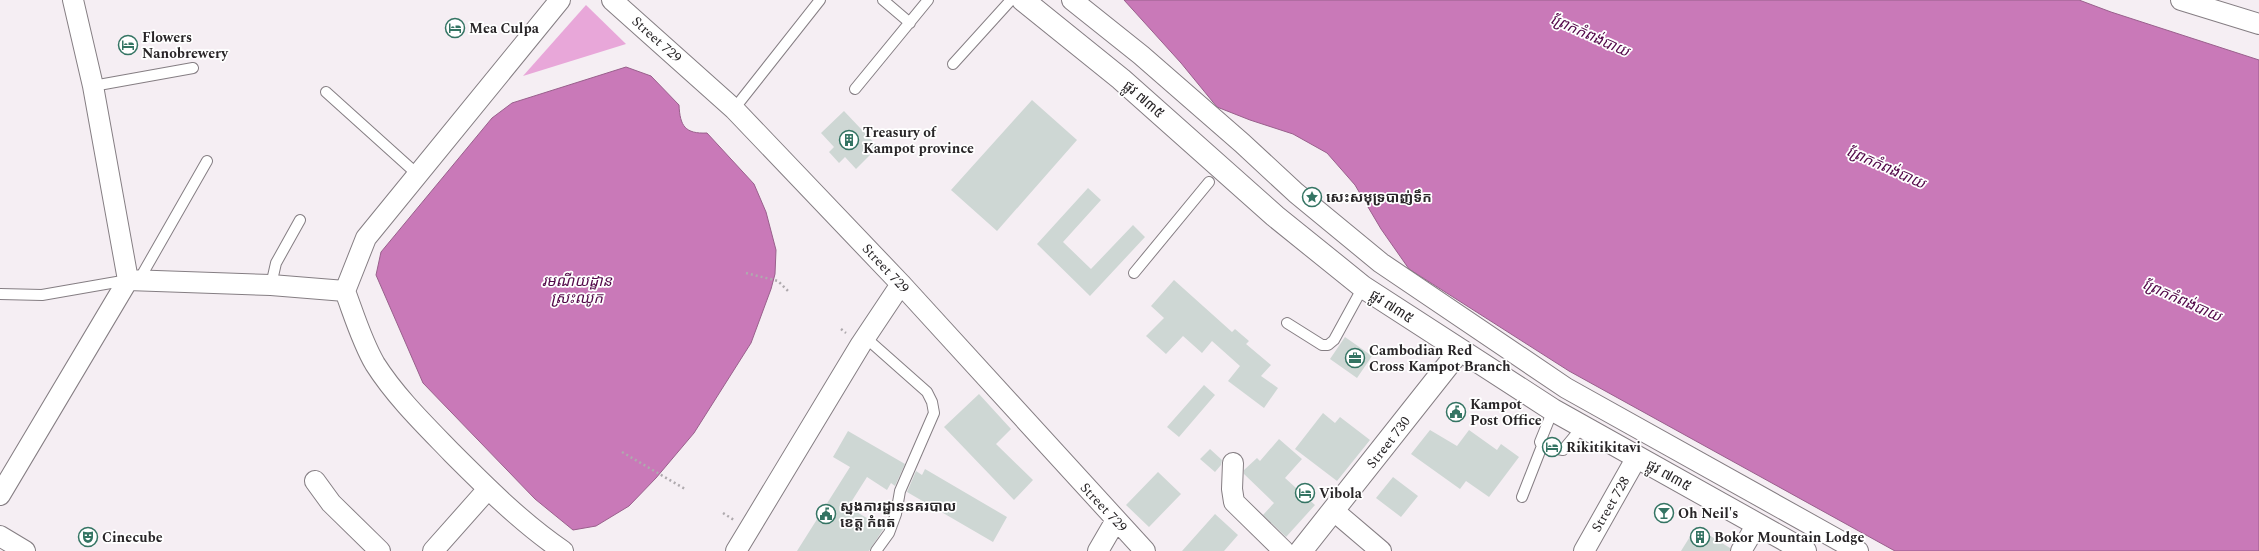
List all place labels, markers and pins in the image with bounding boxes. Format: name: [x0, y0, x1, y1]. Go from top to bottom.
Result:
hotel icon: Mea Culpa: [444, 17, 466, 39]
place label: Mea Culpa: [469, 18, 540, 39]
place label: Flowers Nanobrewery: [142, 27, 229, 64]
hotel icon: Flowers Nanobrewery: [117, 34, 139, 56]
place label: Treasury of Kampot province: [863, 122, 974, 159]
building icon: Treasury of Kampot province: [838, 129, 860, 151]
place icon: សេះសមុទ្របាញ់ទឹក: [1301, 186, 1323, 208]
place label: សេះសមុទ្របាញ់ទឹក: [1326, 187, 1432, 208]
place label: Cambodian Red Cross Kampot Branch: [1369, 340, 1511, 377]
office icon: Cambodian Red Cross Kampot Branch: [1344, 347, 1366, 369]
place label: Kampot Post Office: [1470, 394, 1542, 431]
public building icon: Kampot Post Office: [1445, 401, 1467, 423]
hotel icon: Rikitikitavi: [1541, 436, 1563, 458]
place label: Rikitikitavi: [1566, 437, 1641, 458]
hotel icon: Vibola: [1294, 482, 1316, 504]
place label: Vibola: [1319, 483, 1363, 504]
place label: ស្នងការដ្ឋាននគរបាល ខេត្ត កំពត: [840, 496, 956, 533]
bar icon: Oh Neil's: [1653, 502, 1675, 524]
public building icon: ស្នងការដ្ឋាននគរបាល ខេត្ត កំពត: [815, 503, 837, 525]
place label: Oh Neil's: [1678, 503, 1738, 524]
theatre icon: Cinecube: [77, 526, 99, 548]
building icon: Bokor Mountain Lodge: [1689, 526, 1711, 548]
place label: Cinecube: [102, 527, 163, 548]
place label: Bokor Mountain Lodge: [1714, 527, 1865, 548]

